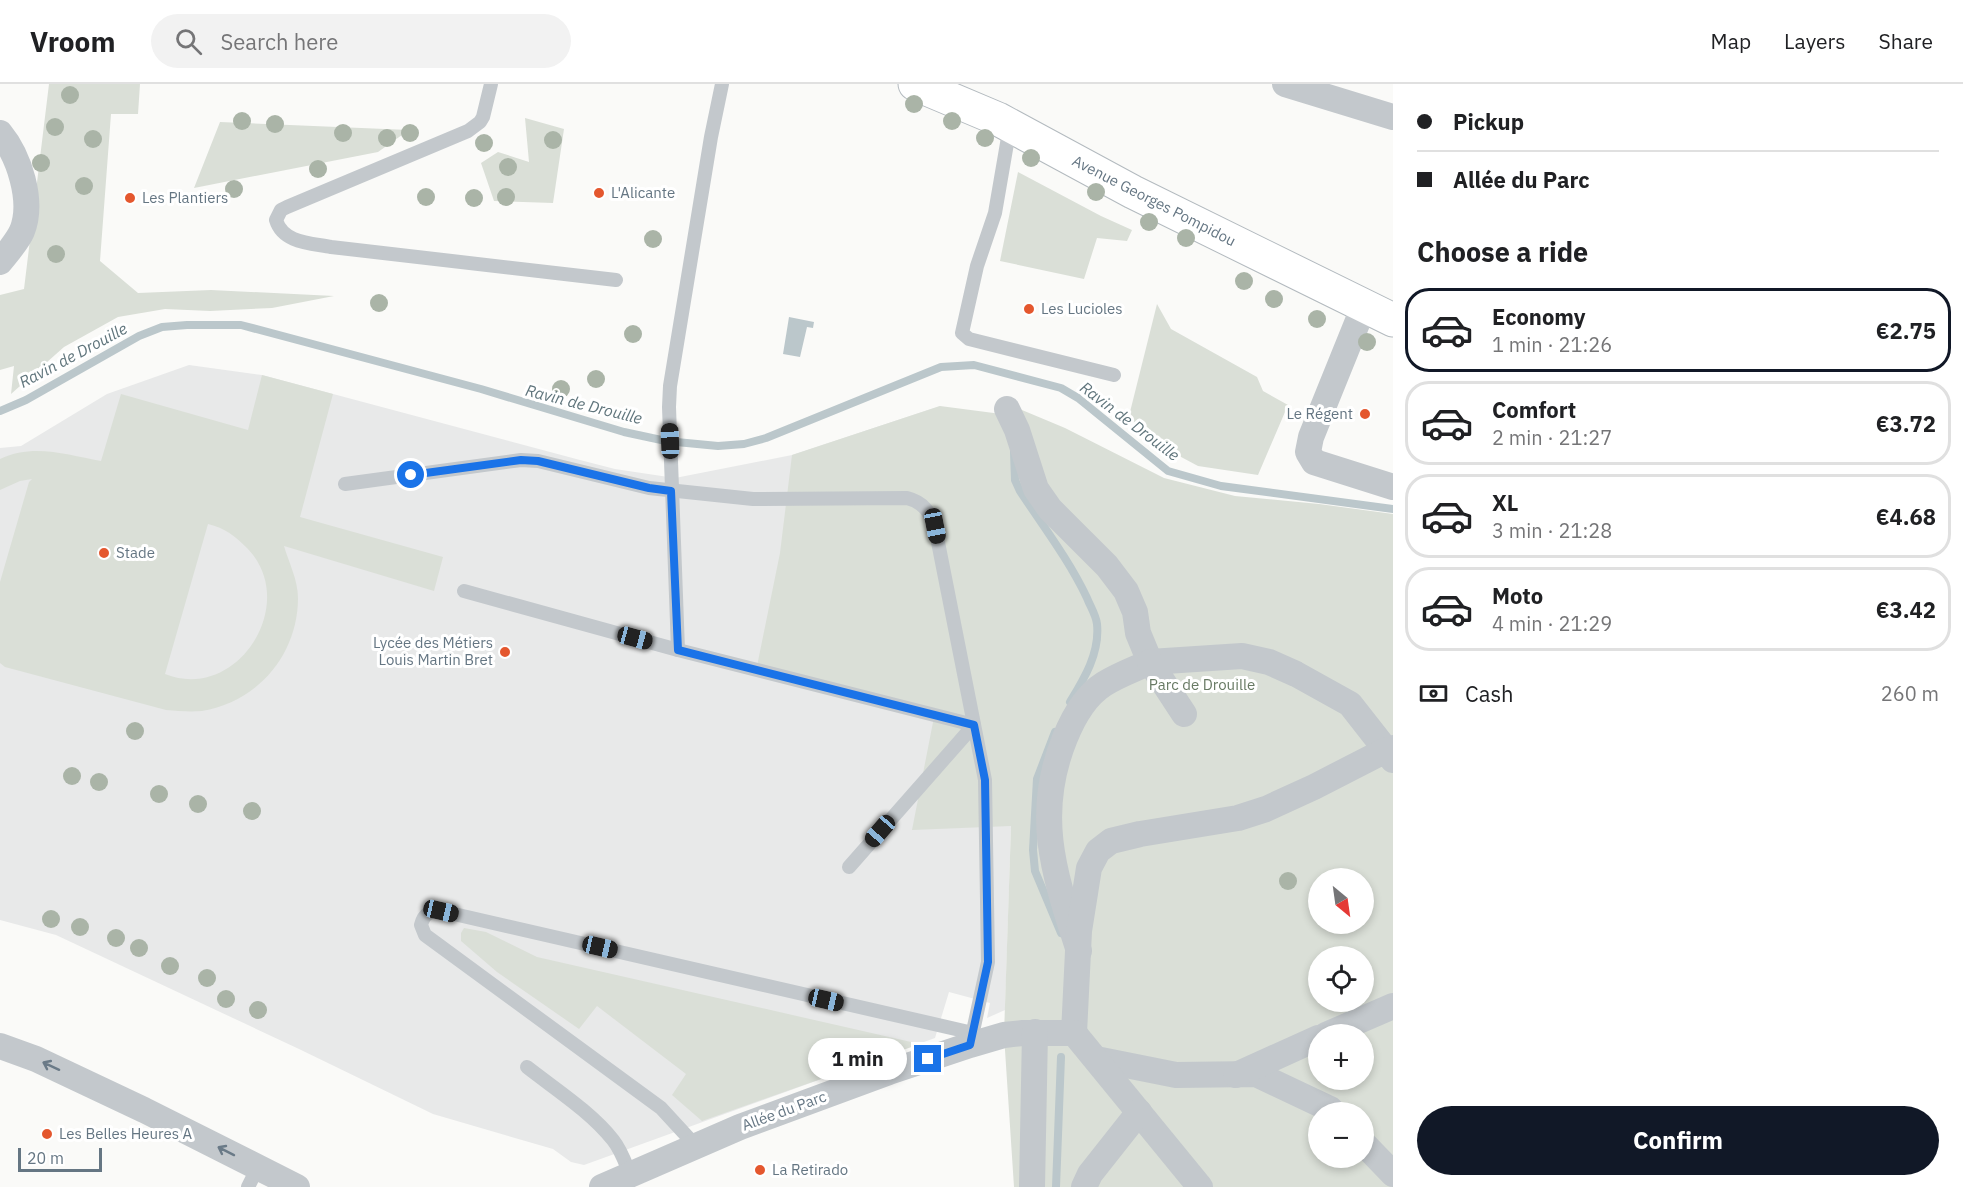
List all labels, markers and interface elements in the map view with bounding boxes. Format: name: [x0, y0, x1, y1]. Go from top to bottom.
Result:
search box: [151, 14, 571, 68]
text: Vroom: [30, 23, 115, 60]
icon: search: [172, 25, 205, 58]
text: Search here: [220, 27, 338, 56]
text: Map: [1711, 27, 1751, 55]
text: Layers: [1784, 27, 1846, 55]
text: Share: [1879, 27, 1933, 55]
text: Pickup: [1453, 107, 1524, 136]
street label: Avenue Georges Pompidou: [1069, 151, 1239, 250]
text: Allée du Parc: [1453, 165, 1590, 194]
place label: L'Alicante: [611, 183, 675, 202]
marker: L'Alicante: [592, 186, 606, 200]
place label: Les Plantiers: [142, 188, 228, 207]
marker: Les Plantiers: [123, 191, 137, 205]
text: Choose a ride: [1417, 234, 1588, 269]
place label: Les Lucioles: [1041, 299, 1123, 318]
marker: Les Lucioles: [1022, 302, 1036, 316]
text: Economy: [1492, 302, 1586, 331]
icon: car: [1420, 303, 1474, 357]
text: €2.75: [1876, 316, 1936, 345]
water label: Ravin de Drouille: [16, 318, 130, 392]
text: 1 min · 21:26: [1492, 331, 1612, 358]
water label: Ravin de Drouille: [1076, 377, 1184, 465]
water label: Ravin de Drouille: [524, 380, 644, 428]
text: Comfort: [1492, 395, 1576, 424]
icon: car: [1420, 396, 1474, 450]
place label: Le Régent: [1286, 404, 1353, 423]
marker: Le Régent: [1358, 407, 1372, 421]
text: €3.72: [1876, 409, 1936, 438]
car: [660, 423, 680, 459]
text: 2 min · 21:27: [1492, 424, 1612, 451]
route start: [397, 461, 424, 488]
text: XL: [1492, 488, 1518, 517]
icon: car: [1420, 489, 1474, 543]
text: €4.68: [1876, 502, 1936, 531]
car: [923, 507, 947, 545]
text: 3 min · 21:28: [1492, 517, 1612, 544]
place label: Stade: [116, 543, 155, 562]
marker: Stade: [97, 546, 111, 560]
text: Moto: [1492, 581, 1543, 610]
icon: car: [1420, 582, 1474, 636]
text: €3.42: [1876, 595, 1936, 624]
text: 4 min · 21:29: [1492, 610, 1612, 637]
car: [615, 625, 655, 651]
place label: Lycée des Métiers Louis Martin Bret: [373, 633, 493, 669]
marker: Lycée des Métiers Louis Martin Bret: [498, 645, 512, 659]
park label: Parc de Drouille: [1149, 675, 1255, 694]
icon: cash: [1417, 677, 1450, 710]
text: Cash: [1465, 679, 1514, 708]
text: 260 m: [1881, 680, 1939, 707]
car: [861, 812, 899, 850]
north arrow: [1308, 868, 1374, 934]
map controls: [1308, 868, 1374, 1168]
car: [421, 898, 461, 924]
car: [580, 934, 620, 960]
button: locate: [1308, 946, 1374, 1012]
car: [806, 987, 846, 1013]
button: +: [1308, 1024, 1374, 1090]
callout: 1 min: [808, 1038, 907, 1080]
text: 1 min: [831, 1045, 884, 1072]
route end: [914, 1045, 941, 1072]
one-way arrow: [43, 1059, 61, 1071]
street label: Allée du Parc: [739, 1086, 829, 1135]
button: −: [1308, 1102, 1374, 1168]
button: Confirm: [1417, 1106, 1939, 1175]
place label: Les Belles Heures A: [59, 1124, 193, 1143]
marker: Les Belles Heures A: [40, 1127, 54, 1141]
scale bar: [18, 1145, 102, 1172]
one-way arrow: [218, 1145, 236, 1156]
text: 20 m: [27, 1148, 64, 1168]
place label: La Retirado: [772, 1160, 848, 1179]
marker: La Retirado: [753, 1163, 767, 1177]

